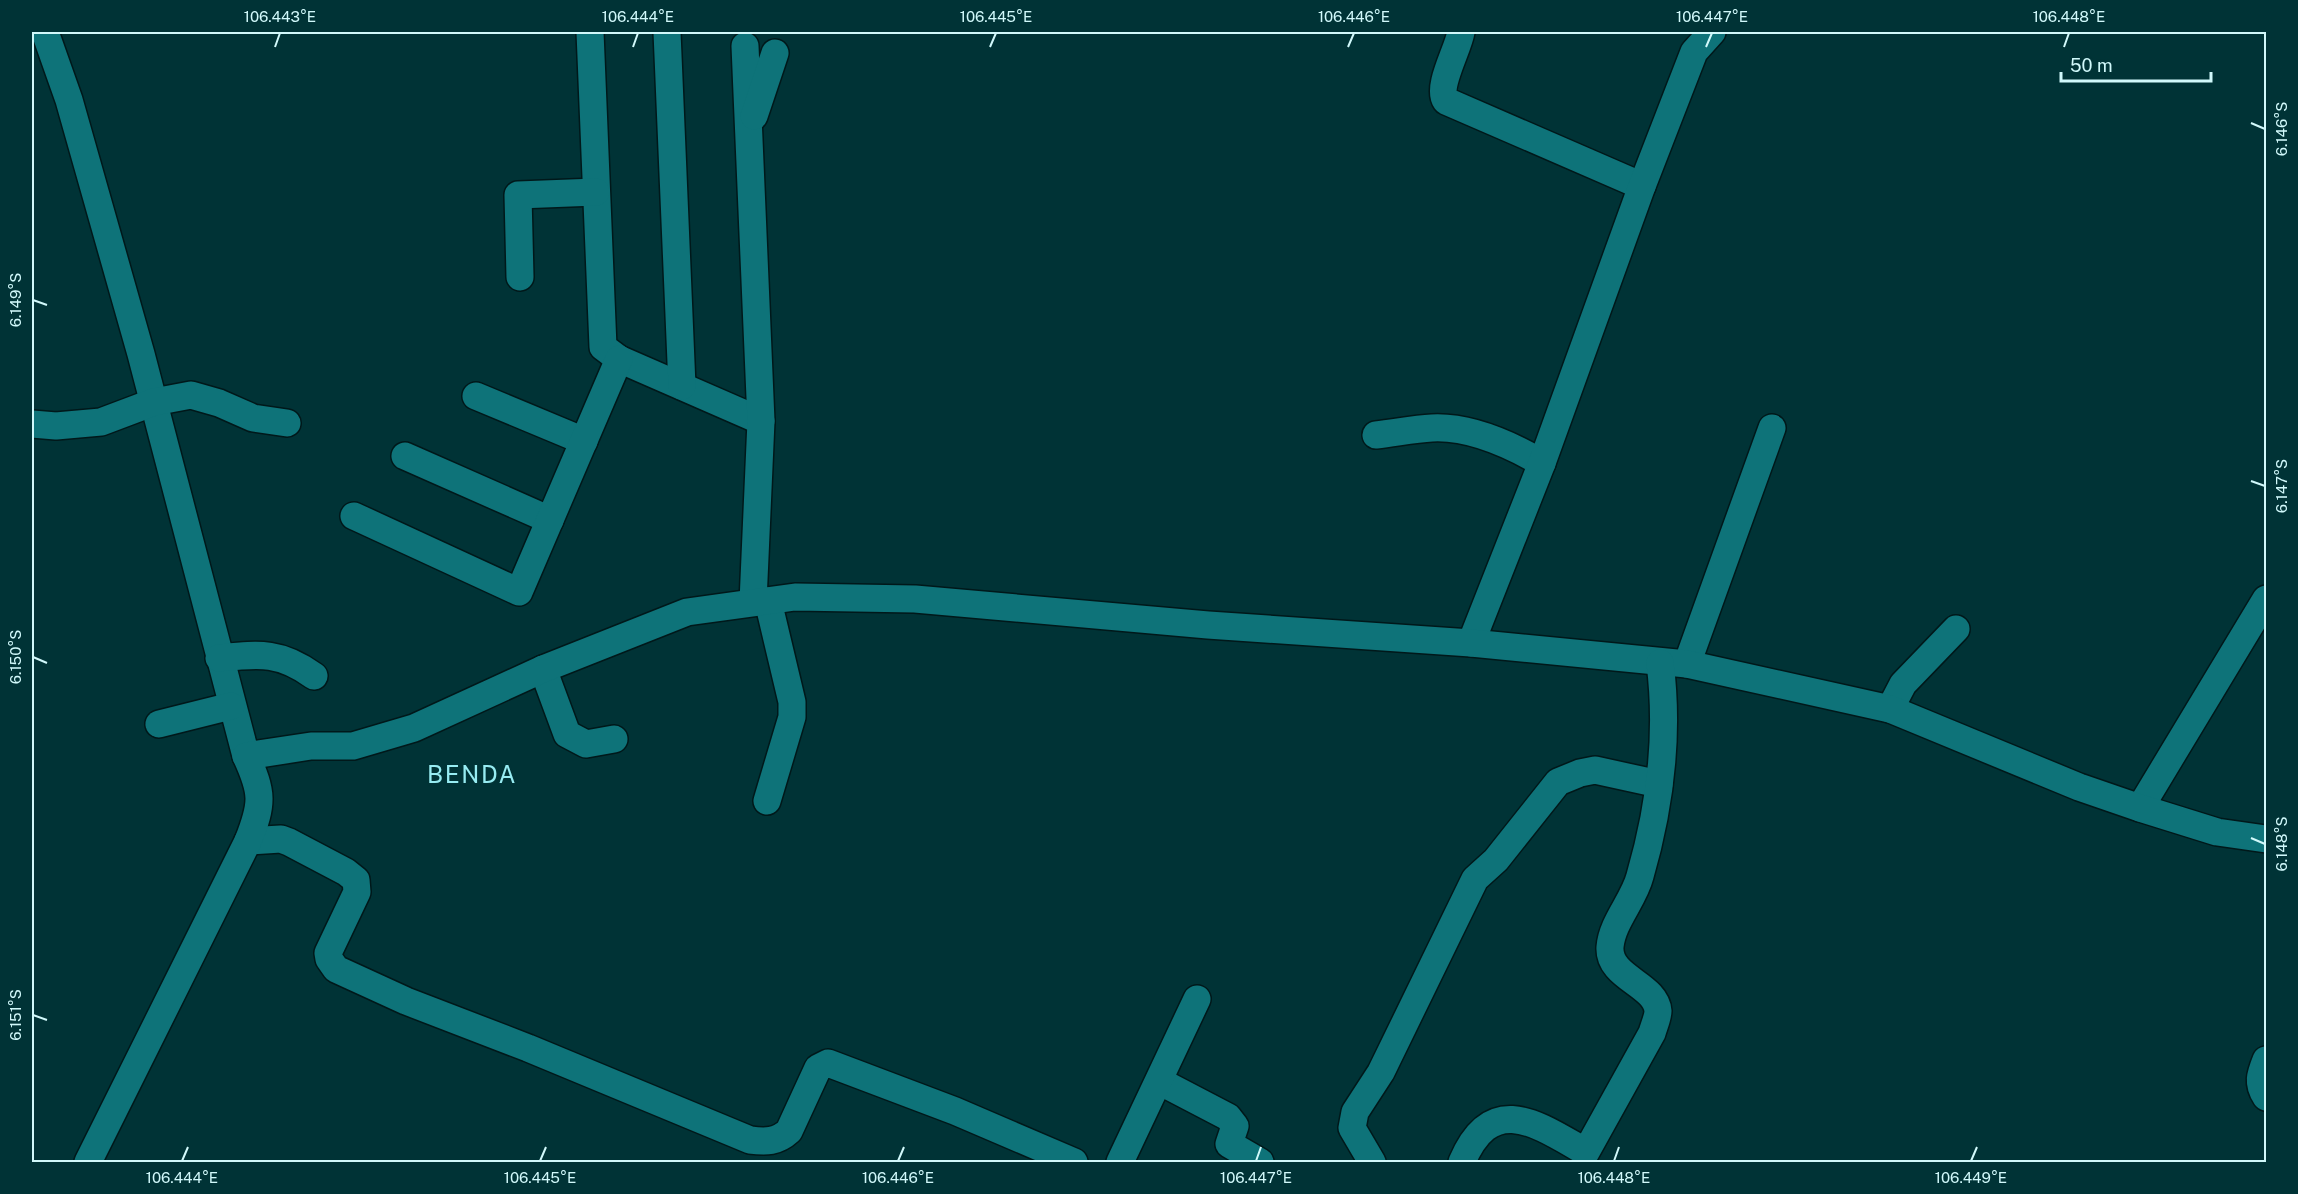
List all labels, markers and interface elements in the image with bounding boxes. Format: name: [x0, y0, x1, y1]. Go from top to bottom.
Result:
text: 106.443°E: [244, 8, 316, 25]
text: 106.444°E: [602, 8, 674, 25]
text: 106.445°E: [960, 8, 1032, 25]
text: 106.446°E: [1318, 8, 1390, 25]
text: 106.447°E: [1676, 8, 1748, 25]
text: 106.448°E: [2033, 8, 2105, 25]
scale bar: [2061, 45, 2211, 83]
text: 50 m: [2070, 55, 2113, 76]
text: 6.146°S: [2273, 102, 2290, 156]
text: 6.149°S: [7, 273, 24, 327]
text: 6.147°S: [2273, 459, 2290, 513]
text: 6.150°S: [7, 630, 24, 684]
district label: BENDA: [427, 760, 517, 788]
text: 6.148°S: [2273, 817, 2290, 871]
text: 6.151°S: [7, 989, 24, 1041]
text: 106.444°E: [146, 1169, 218, 1186]
text: 106.445°E: [504, 1169, 576, 1186]
text: 106.446°E: [862, 1169, 934, 1186]
text: 106.447°E: [1220, 1169, 1292, 1186]
text: 106.448°E: [1578, 1169, 1650, 1186]
text: 106.449°E: [1935, 1169, 2007, 1186]

